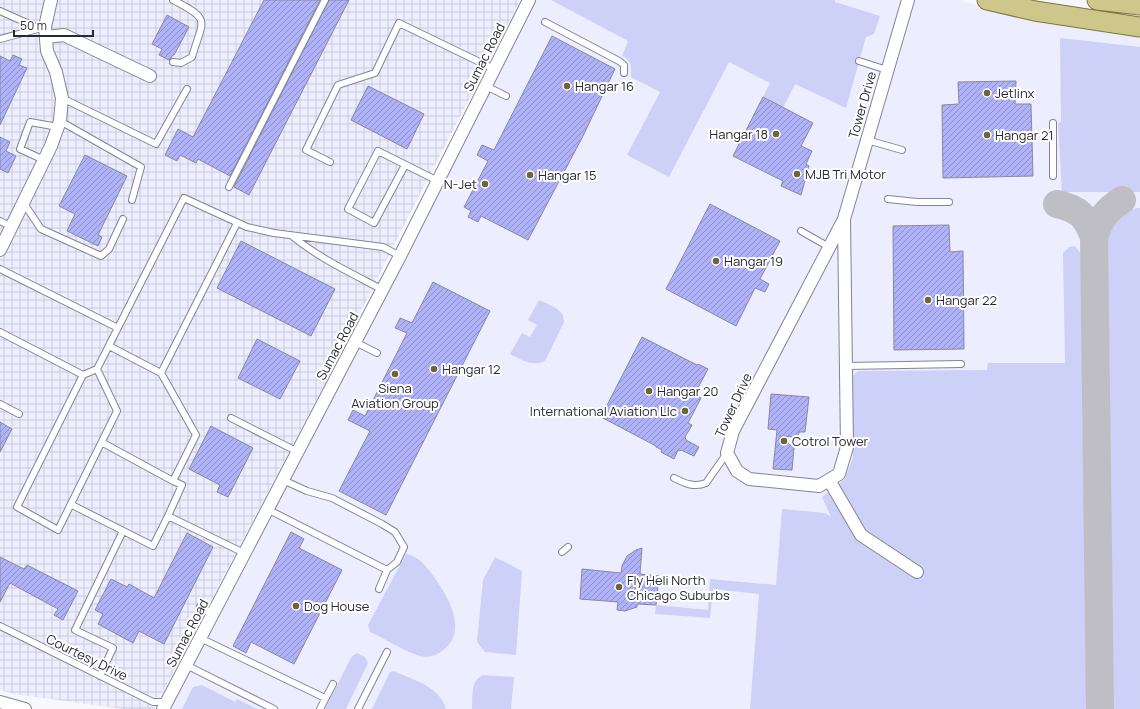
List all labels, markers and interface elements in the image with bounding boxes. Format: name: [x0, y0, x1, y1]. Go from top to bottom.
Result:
scale bar: [14, 12, 93, 38]
text: 50 m: [20, 17, 47, 34]
street label: Sumac Road: [459, 20, 509, 94]
street label: Tower Drive: [844, 69, 880, 141]
place label: Hangar 16: [575, 77, 634, 95]
marker: Hangar 16: [562, 81, 572, 91]
place label: Jetlinx: [995, 84, 1035, 102]
marker: Jetlinx: [982, 88, 992, 98]
place label: Hangar 18: [709, 125, 768, 143]
place label: Hangar 21: [995, 126, 1054, 144]
marker: Hangar 18: [771, 129, 781, 139]
marker: Hangar 21: [982, 130, 992, 140]
place label: MJB Tri Motor: [805, 165, 886, 183]
place label: Hangar 15: [538, 166, 597, 184]
marker: MJB Tri Motor: [792, 169, 802, 179]
marker: Hangar 15: [525, 170, 535, 180]
place label: N-Jet: [444, 175, 477, 193]
marker: N-Jet: [480, 179, 490, 189]
place label: Hangar 19: [724, 252, 783, 270]
marker: Hangar 19: [711, 256, 721, 266]
place label: Hangar 22: [936, 291, 997, 309]
marker: Hangar 22: [923, 295, 933, 305]
street label: Sumac Road: [312, 309, 362, 383]
place label: Hangar 12: [442, 360, 501, 378]
marker: Hangar 12: [429, 364, 439, 374]
marker: Siena Aviation Group: [390, 369, 400, 379]
street label: Tower Drive: [710, 370, 756, 440]
place label: Siena Aviation Group: [351, 379, 439, 412]
place label: Hangar 20: [657, 382, 718, 400]
marker: Hangar 20: [644, 386, 654, 396]
place label: International Aviation Llc: [530, 402, 677, 420]
marker: International Aviation Llc: [680, 406, 690, 416]
place label: Cotrol Tower: [792, 432, 869, 450]
marker: Cotrol Tower: [779, 436, 789, 446]
place label: Fly Heli North Chicago Suburbs: [627, 571, 730, 604]
marker: Fly Heli North Chicago Suburbs: [614, 582, 624, 592]
street label: Sumac Road: [162, 596, 212, 670]
place label: Dog House: [304, 597, 370, 615]
marker: Dog House: [291, 601, 301, 611]
street label: Courtesy Drive: [43, 630, 131, 685]

